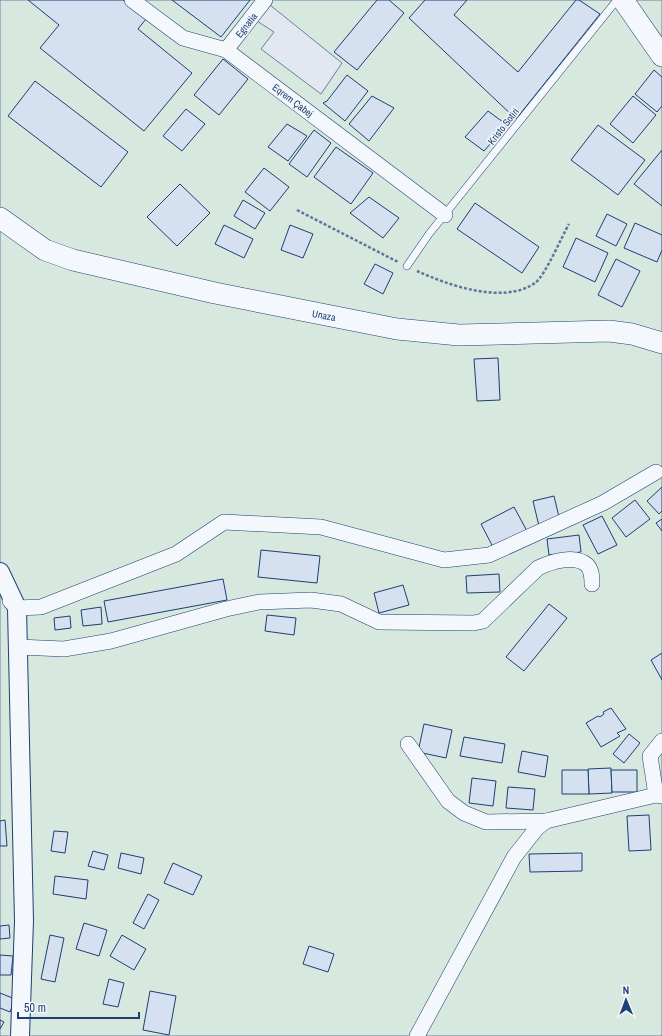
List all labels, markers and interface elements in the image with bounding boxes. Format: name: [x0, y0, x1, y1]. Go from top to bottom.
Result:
street label: Egnatia: [233, 10, 260, 40]
street label: Eqrem Çabej: [270, 81, 316, 120]
street label: Kristo Sotiri: [485, 105, 522, 147]
street label: Unaza: [311, 307, 337, 324]
north arrow: [606, 980, 646, 1020]
text: N: [622, 983, 629, 997]
scale bar: [18, 994, 139, 1020]
text: 50 m: [24, 1000, 46, 1016]

